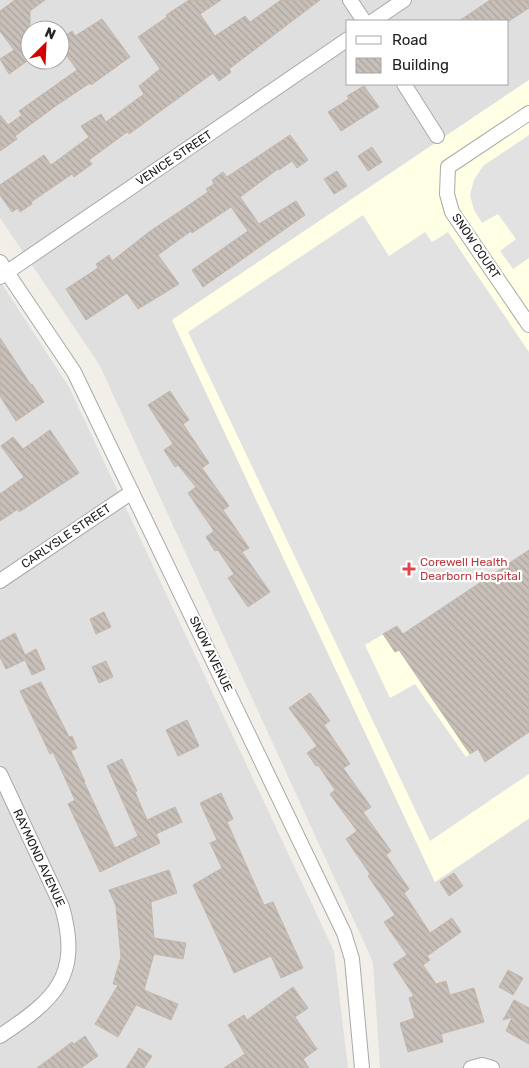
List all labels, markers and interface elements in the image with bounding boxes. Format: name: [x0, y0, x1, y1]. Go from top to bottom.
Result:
north arrow: [20, 20, 70, 70]
legend: [346, 20, 509, 85]
text: N: [42, 24, 58, 43]
text: Road: [392, 31, 428, 49]
text: Building: [392, 56, 449, 74]
street label: VENICE STREET: [133, 127, 215, 189]
street label: SNOW COURT: [449, 211, 503, 281]
street label: CARLYSLE STREET: [19, 501, 113, 571]
place label: Corewell Health Dearborn Hospital: [420, 555, 521, 583]
marker: Corewell Health Dearborn Hospital: [402, 562, 416, 576]
street label: SNOW AVENUE: [187, 614, 235, 694]
street label: RAYMOND AVENUE: [10, 807, 68, 909]

